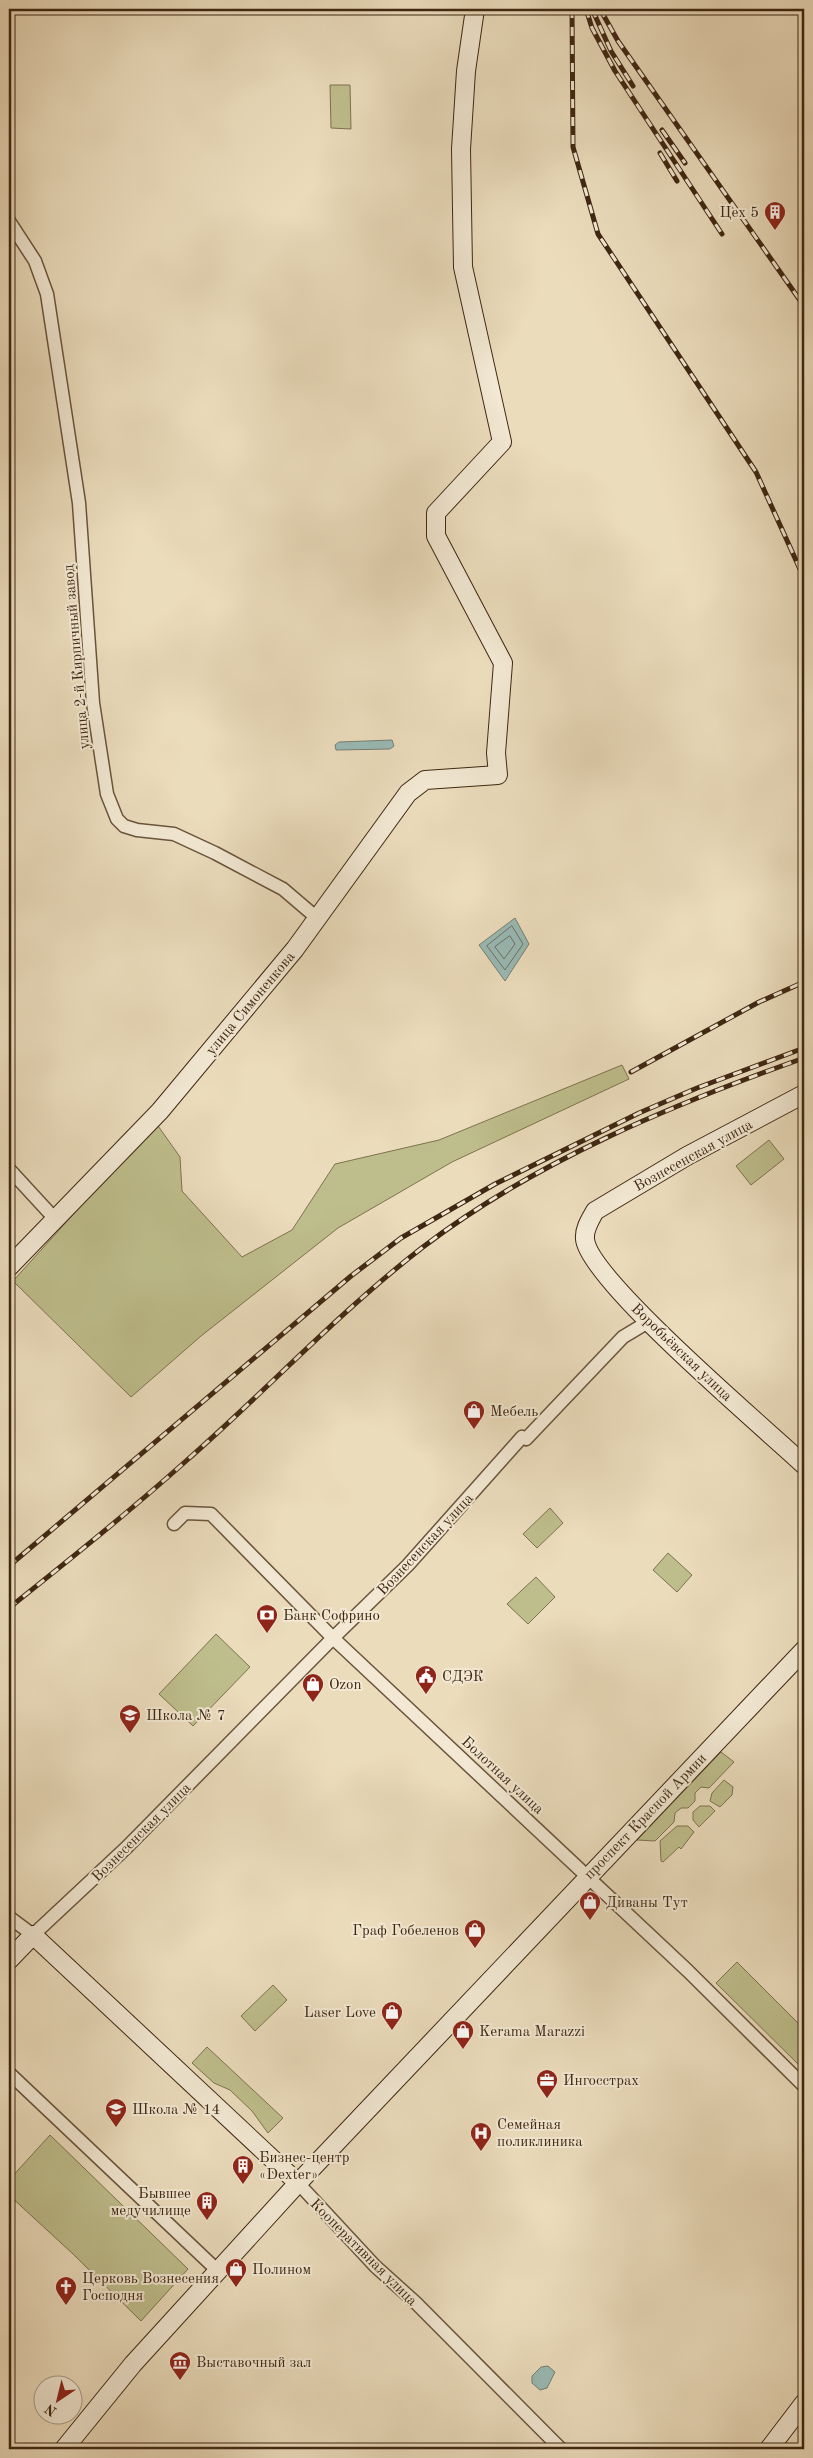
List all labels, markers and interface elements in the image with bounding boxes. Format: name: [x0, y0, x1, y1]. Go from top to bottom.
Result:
building icon: Цех 5: [763, 200, 787, 231]
place label: Цех 5: [719, 206, 759, 221]
street label: улица 2-й Кирпичный завод: [62, 563, 93, 750]
street label: улица Симоненкова: [204, 949, 299, 1058]
street label: Вознесенская улица: [632, 1117, 756, 1195]
street label: Воробьёвская улица: [628, 1301, 735, 1405]
shop icon: Мебель: [462, 1399, 486, 1430]
place label: Мебель: [490, 1405, 538, 1420]
street label: Вознесенская улица: [375, 1491, 477, 1599]
bank icon: Банк Софрино: [255, 1603, 279, 1634]
place label: Банк Софрино: [283, 1609, 380, 1624]
public building icon: СДЭК: [414, 1664, 438, 1695]
place label: СДЭК: [442, 1670, 484, 1685]
shop icon: Ozon: [301, 1672, 325, 1703]
place label: Ozon: [329, 1678, 362, 1693]
school or university icon: Школа № 7: [118, 1703, 142, 1734]
place label: Школа № 7: [146, 1709, 226, 1724]
street label: Болотная улица: [458, 1734, 546, 1818]
street label: проспект Красной Армии: [582, 1751, 710, 1883]
street label: Вознесенская улица: [90, 1780, 195, 1885]
shop icon: Диваны Тут: [578, 1890, 602, 1921]
place label: Диваны Тут: [606, 1896, 688, 1911]
shop icon: Граф Гобеленов: [463, 1918, 487, 1949]
place label: Граф Гобеленов: [352, 1924, 459, 1939]
shop icon: Laser Love: [380, 2000, 404, 2031]
place label: Laser Love: [304, 2006, 376, 2021]
shop icon: Kerama Marazzi: [451, 2019, 475, 2050]
place label: Kerama Marazzi: [479, 2025, 585, 2040]
office icon: Ингосстрах: [535, 2068, 559, 2099]
place label: Ингосстрах: [563, 2074, 639, 2089]
school or university icon: Школа № 14: [104, 2097, 128, 2128]
place label: Школа № 14: [132, 2103, 220, 2118]
place label: Семейная поликлиника: [497, 2118, 583, 2150]
hospital icon: Семейная поликлиника: [469, 2121, 493, 2152]
place label: Бизнес-центр «Dexter»: [259, 2151, 350, 2183]
building icon: Бизнес-центр «Dexter»: [231, 2154, 255, 2185]
place label: Бывшее медучилище: [111, 2187, 191, 2219]
building icon: Бывшее медучилище: [195, 2190, 219, 2221]
street label: Кооперативная улица: [307, 2197, 420, 2310]
shop icon: Полином: [224, 2257, 248, 2288]
place label: Полином: [252, 2263, 312, 2278]
place label: Церковь Вознесения Господня: [82, 2272, 219, 2304]
church icon: Церковь Вознесения Господня: [54, 2275, 78, 2306]
museum icon: Выставочный зал: [168, 2350, 192, 2381]
place label: Выставочный зал: [196, 2356, 311, 2371]
north arrow: [32, 2376, 82, 2426]
text: N: [42, 2401, 60, 2419]

